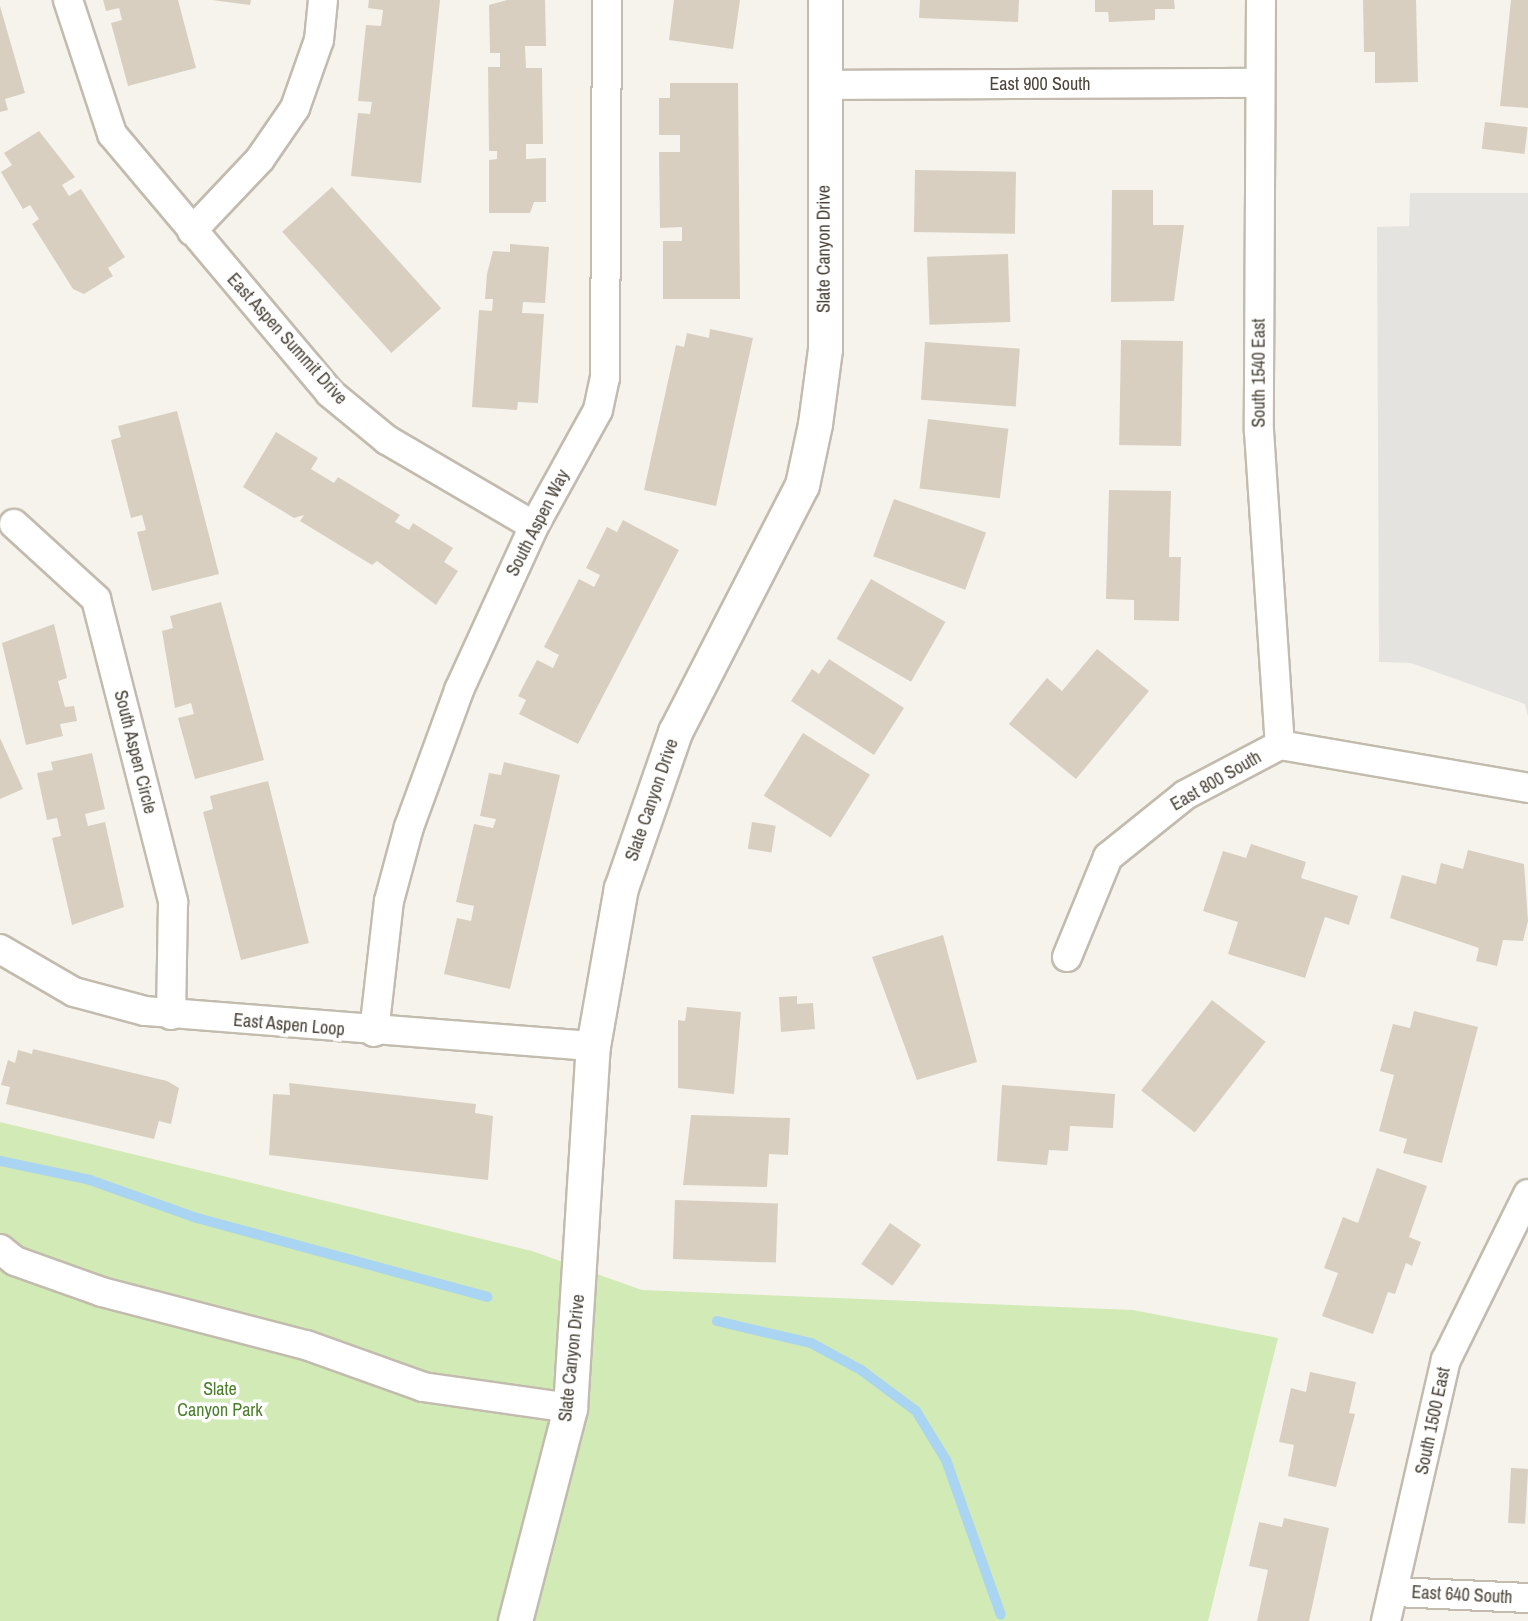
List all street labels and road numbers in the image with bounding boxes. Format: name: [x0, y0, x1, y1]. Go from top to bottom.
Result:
street label: East 900 South: [990, 73, 1090, 95]
street label: Slate Canyon Drive: [813, 185, 835, 313]
street label: East Aspen Summit Drive: [222, 269, 352, 409]
street label: South 1540 East: [1248, 318, 1270, 428]
street label: South Aspen Way: [502, 466, 574, 580]
street label: South Aspen Circle: [109, 688, 161, 816]
street label: Slate Canyon Drive: [621, 736, 683, 864]
street label: East 800 South: [1167, 746, 1265, 816]
street label: East Aspen Loop: [232, 1009, 346, 1041]
street label: Slate Canyon Drive: [555, 1293, 589, 1423]
street label: South 1500 East: [1411, 1365, 1455, 1477]
street label: East 640 South: [1411, 1582, 1513, 1608]

